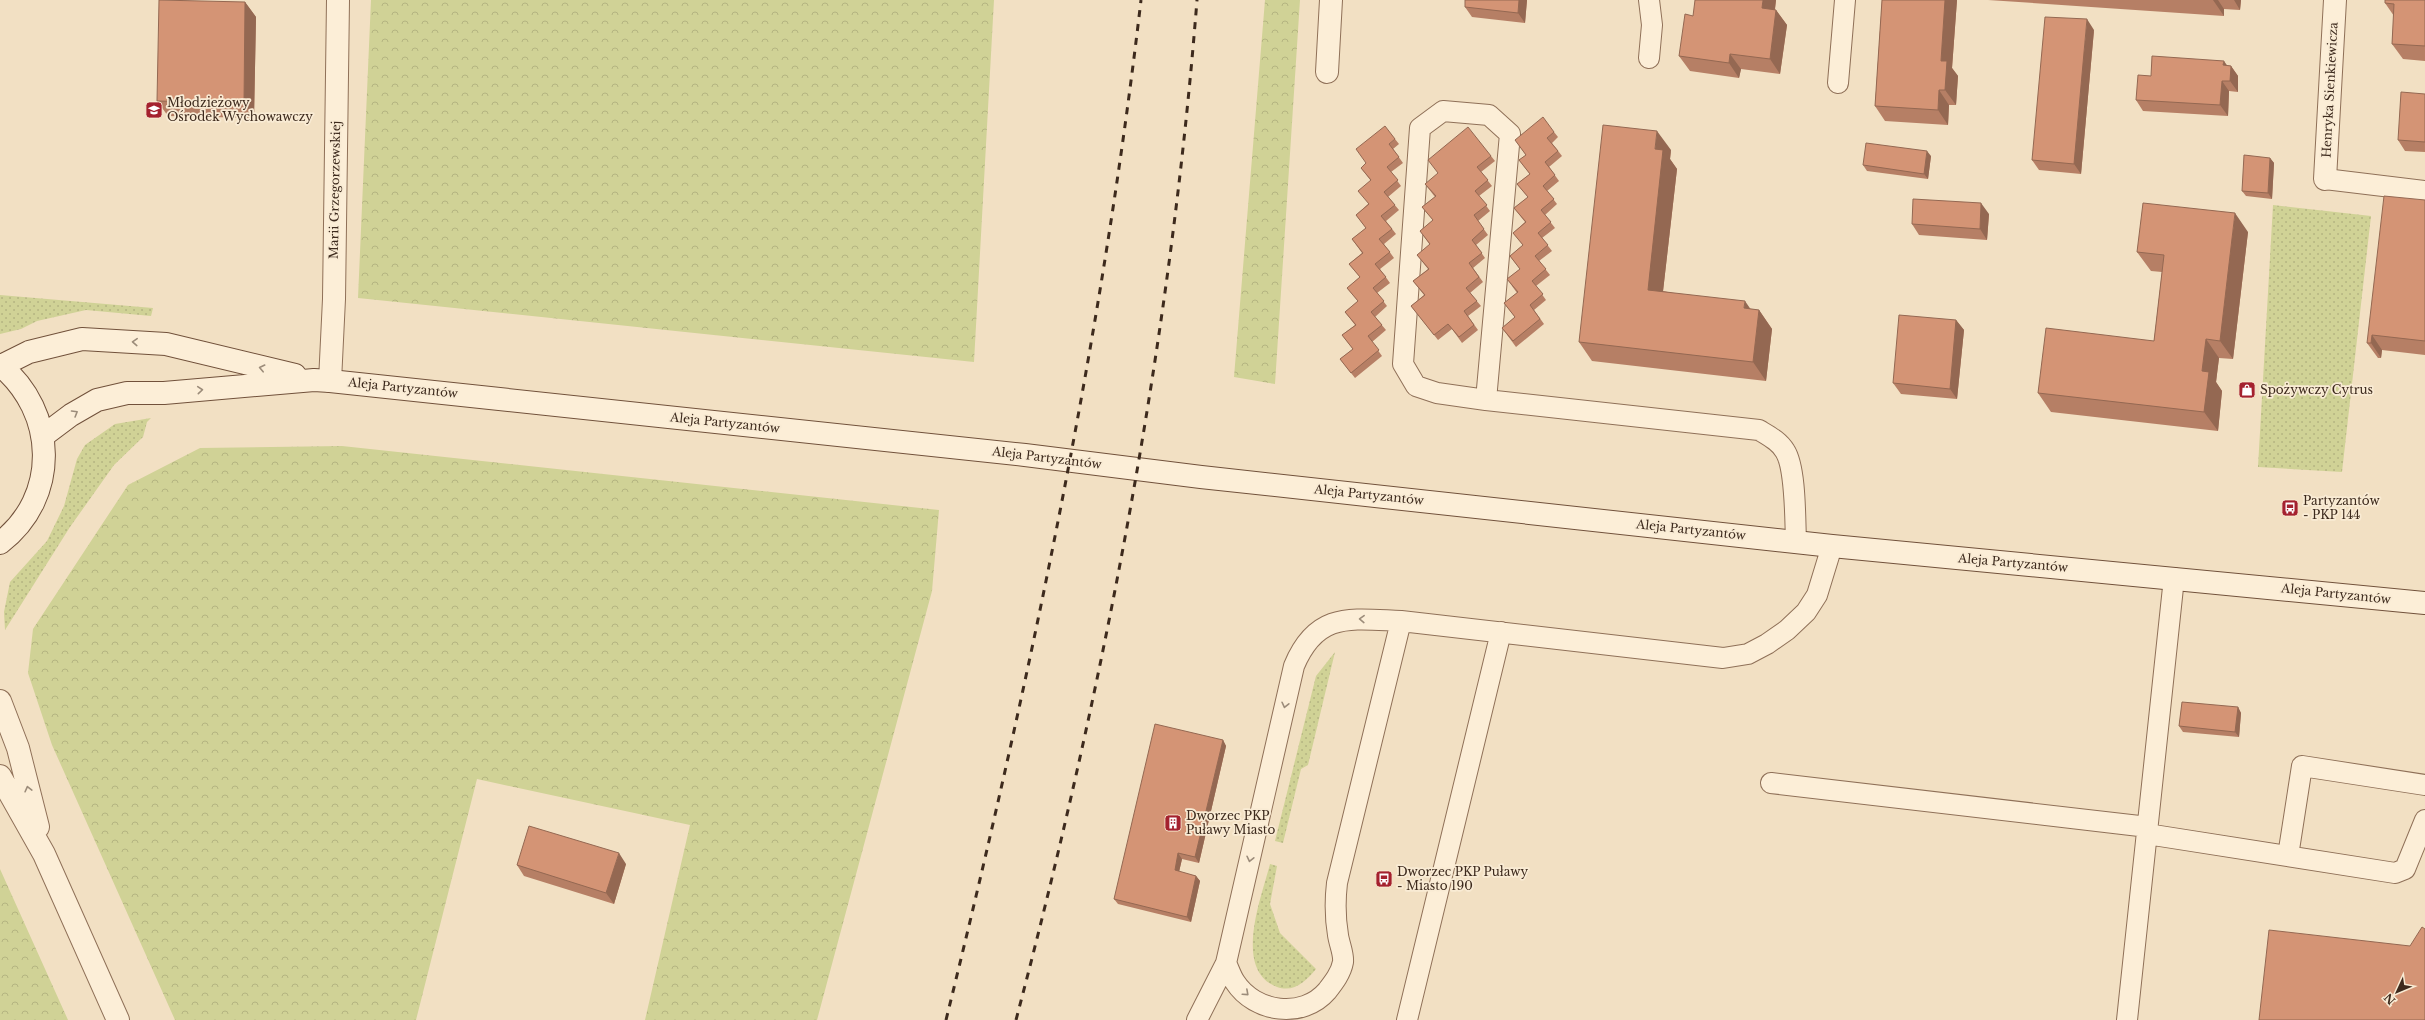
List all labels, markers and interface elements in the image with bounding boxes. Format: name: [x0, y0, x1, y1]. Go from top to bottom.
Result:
street label: Henryka Sienkiewicza: [2318, 21, 2341, 158]
place label: Młodzieżowy Ośrodek Wychowawczy: [167, 95, 313, 124]
school or university icon: Młodzieżowy Ośrodek Wychowawczy: [144, 100, 164, 120]
street label: Marii Grzegorzewskiej: [326, 121, 343, 259]
one-way arrow: [132, 338, 138, 347]
one-way arrow: [259, 364, 265, 372]
street label: Aleja Partyzantów: [346, 374, 459, 401]
shop icon: Spożywczy Cytrus: [2237, 380, 2257, 400]
place label: Spożywczy Cytrus: [2260, 382, 2373, 397]
one-way arrow: [197, 386, 203, 395]
street label: Aleja Partyzantów: [668, 409, 781, 436]
one-way arrow: [71, 410, 78, 418]
street label: Aleja Partyzantów: [990, 443, 1103, 472]
street label: Aleja Partyzantów: [1312, 481, 1425, 508]
place label: Partyzantów - PKP 144: [2303, 493, 2380, 522]
bus stop icon: Partyzantów - PKP 144: [2280, 498, 2300, 518]
street label: Aleja Partyzantów: [1634, 516, 1747, 543]
street label: Aleja Partyzantów: [1956, 550, 2069, 575]
street label: Aleja Partyzantów: [2279, 580, 2392, 607]
one-way arrow: [1359, 615, 1365, 624]
one-way arrow: [1282, 701, 1290, 708]
one-way arrow: [25, 785, 33, 792]
place label: Dworzec PKP Puławy Miasto: [1186, 808, 1275, 837]
building icon: Dworzec PKP Puławy Miasto: [1163, 813, 1183, 833]
one-way arrow: [1246, 855, 1255, 862]
place label: Dworzec PKP Puławy - Miasto 190: [1397, 864, 1528, 893]
bus stop icon: Dworzec PKP Puławy - Miasto 190: [1374, 869, 1394, 889]
north arrow: [2377, 972, 2417, 1012]
one-way arrow: [1241, 988, 1249, 996]
text: N: [2381, 990, 2398, 1008]

